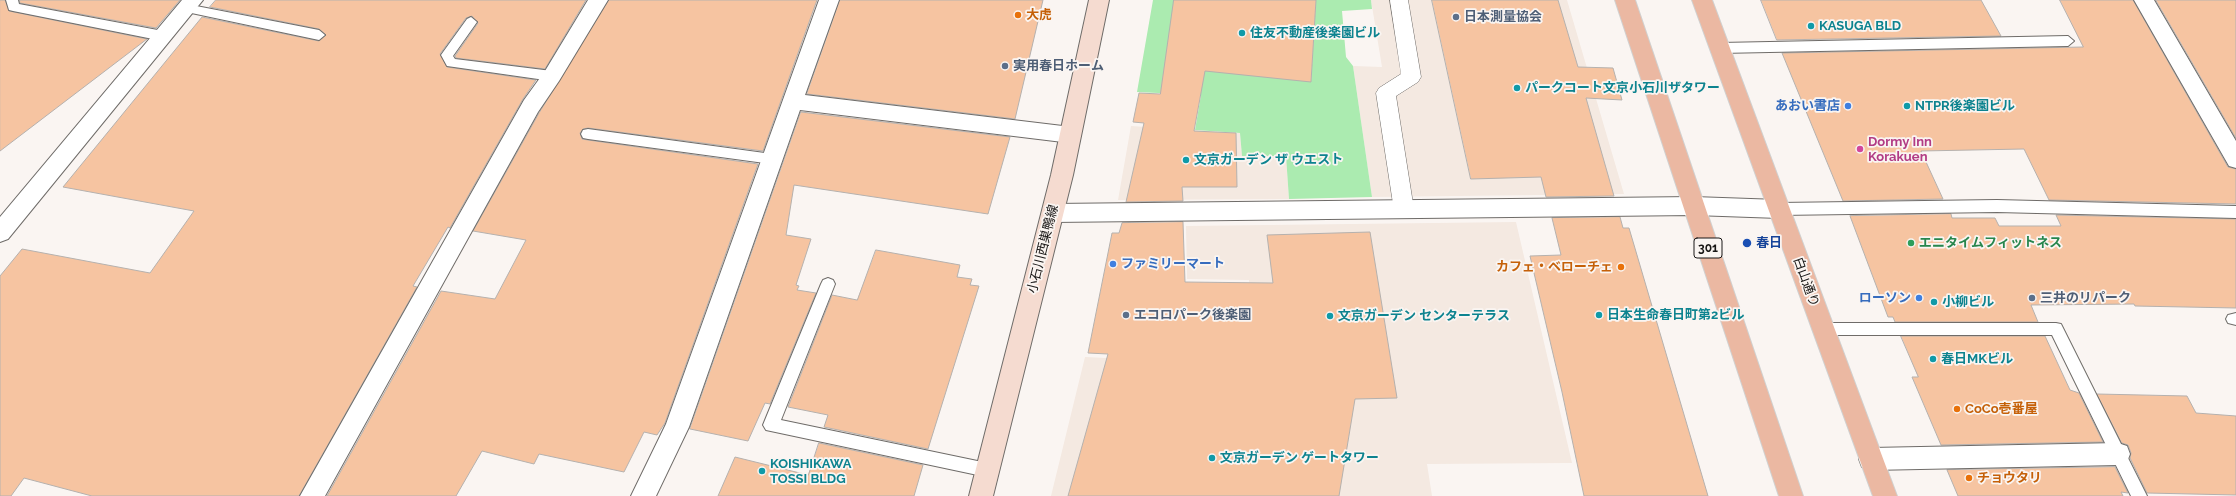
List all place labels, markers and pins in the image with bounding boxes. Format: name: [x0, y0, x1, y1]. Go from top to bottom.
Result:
place label: 大虎: [1026, 7, 1052, 23]
place label: 日本測量協会: [1464, 9, 1542, 25]
marker: 大虎: [1013, 10, 1023, 20]
marker: 日本測量協会: [1451, 12, 1461, 22]
place label: KASUGA BLD: [1819, 18, 1901, 34]
marker: KASUGA BLD: [1806, 21, 1816, 31]
place label: 住友不動産後楽園ビル: [1250, 25, 1380, 41]
marker: 住友不動産後楽園ビル: [1237, 28, 1247, 38]
place label: 実用春日ホーム: [1013, 58, 1104, 74]
marker: 実用春日ホーム: [1000, 61, 1010, 71]
place label: パークコート文京小石川ザタワー: [1525, 80, 1720, 96]
marker: パークコート文京小石川ザタワー: [1512, 83, 1522, 93]
place label: あおい書店: [1775, 98, 1840, 114]
place label: NTPR後楽園ビル: [1915, 98, 2015, 114]
marker: あおい書店: [1843, 101, 1853, 111]
marker: NTPR後楽園ビル: [1902, 101, 1912, 111]
place label: Dormy Inn Korakuen: [1868, 134, 1932, 165]
marker: Dormy Inn Korakuen: [1855, 144, 1865, 154]
place label: 文京ガーデン ザ ウエスト: [1194, 152, 1343, 168]
marker: 文京ガーデン ザ ウエスト: [1181, 155, 1191, 165]
place label: 春日: [1756, 235, 1782, 251]
place label: エニタイムフィットネス: [1919, 235, 2062, 251]
marker: 春日: [1741, 237, 1753, 249]
marker: エニタイムフィットネス: [1906, 238, 1916, 248]
place label: ファミリーマート: [1121, 256, 1225, 272]
marker: ファミリーマート: [1108, 259, 1118, 269]
place label: カフェ・ベローチェ: [1496, 259, 1613, 275]
marker: カフェ・ベローチェ: [1616, 262, 1626, 272]
place label: ローソン: [1859, 290, 1911, 306]
place label: 三井のリパーク: [2040, 290, 2131, 306]
marker: ローソン: [1914, 293, 1924, 303]
marker: 三井のリパーク: [2027, 293, 2037, 303]
place label: 小柳ビル: [1942, 294, 1994, 310]
marker: 小柳ビル: [1929, 297, 1939, 307]
place label: エコロパーク後楽園: [1134, 307, 1251, 323]
place label: 日本生命春日町第2ビル: [1607, 307, 1744, 323]
place label: 文京ガーデン センターテラス: [1338, 308, 1510, 324]
marker: エコロパーク後楽園: [1121, 310, 1131, 320]
marker: 日本生命春日町第2ビル: [1594, 310, 1604, 320]
marker: 文京ガーデン センターテラス: [1325, 311, 1335, 321]
place label: 春日MKビル: [1941, 351, 2013, 367]
marker: 春日MKビル: [1928, 354, 1938, 364]
place label: CoCo壱番屋: [1965, 401, 2038, 417]
marker: CoCo壱番屋: [1952, 404, 1962, 414]
place label: 文京ガーデン ゲートタワー: [1220, 450, 1379, 466]
marker: 文京ガーデン ゲートタワー: [1207, 453, 1217, 463]
place label: KOISHIKAWA TOSSI BLDG: [770, 456, 851, 487]
marker: KOISHIKAWA TOSSI BLDG: [757, 466, 767, 476]
place label: チョウタリ: [1977, 470, 2042, 486]
marker: チョウタリ: [1964, 473, 1974, 483]

